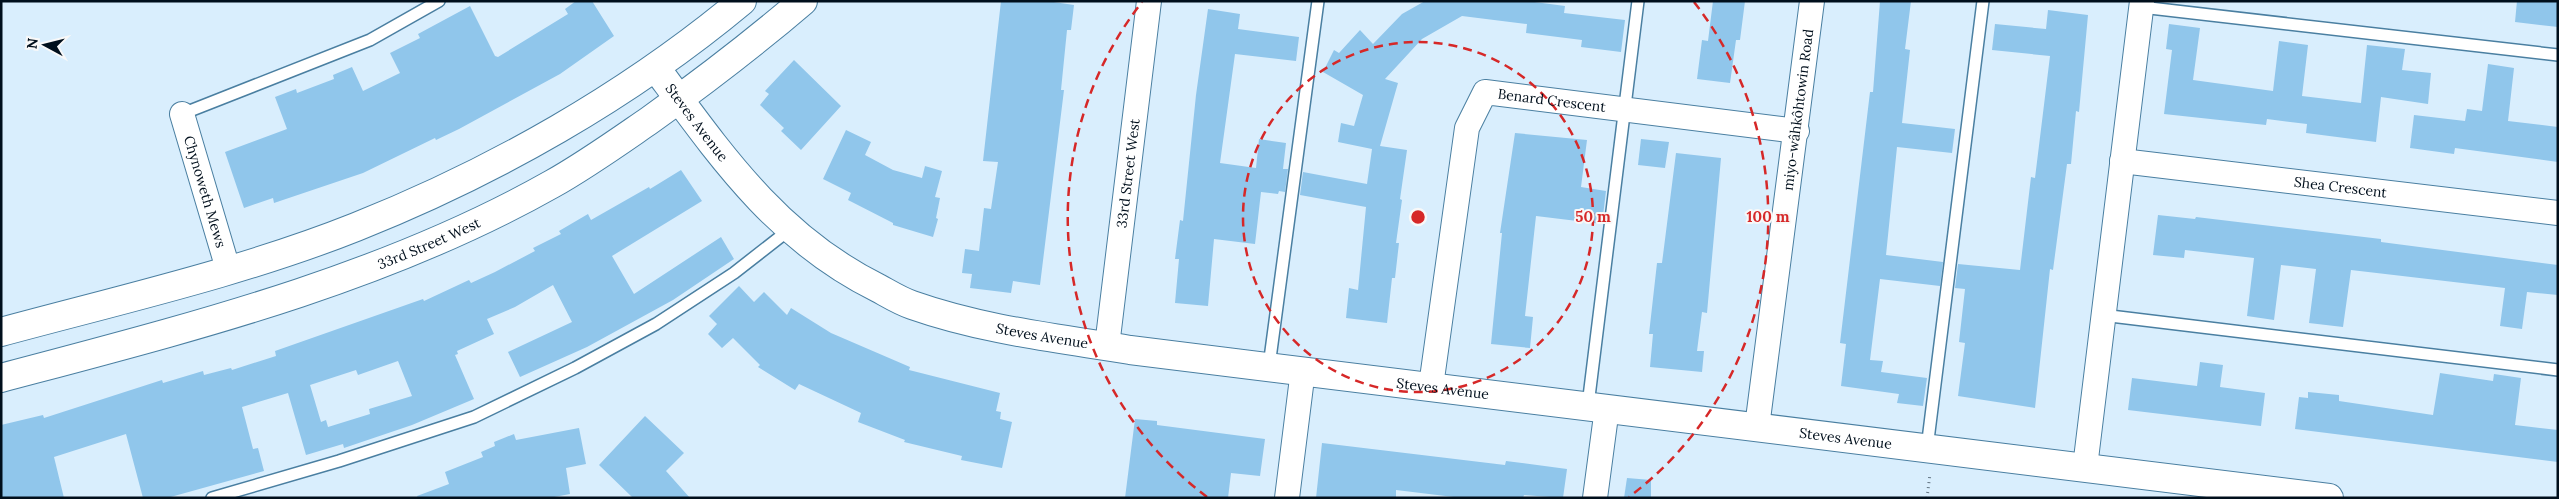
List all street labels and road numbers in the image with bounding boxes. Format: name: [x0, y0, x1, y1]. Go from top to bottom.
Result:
street label: miyo-wâhkôhtowin Road: [1779, 28, 1817, 191]
street label: Steves Avenue: [662, 80, 732, 165]
street label: Benard Crescent: [1497, 85, 1607, 116]
street label: 33rd Street West: [1112, 117, 1144, 229]
street label: Chynoweth Mews: [180, 133, 230, 250]
street label: Shea Crescent: [2293, 173, 2388, 202]
street label: 33rd Street West: [375, 213, 484, 273]
street label: Steves Avenue: [995, 319, 1090, 352]
street label: Steves Avenue: [1395, 374, 1490, 403]
street label: Steves Avenue: [1798, 424, 1893, 453]

